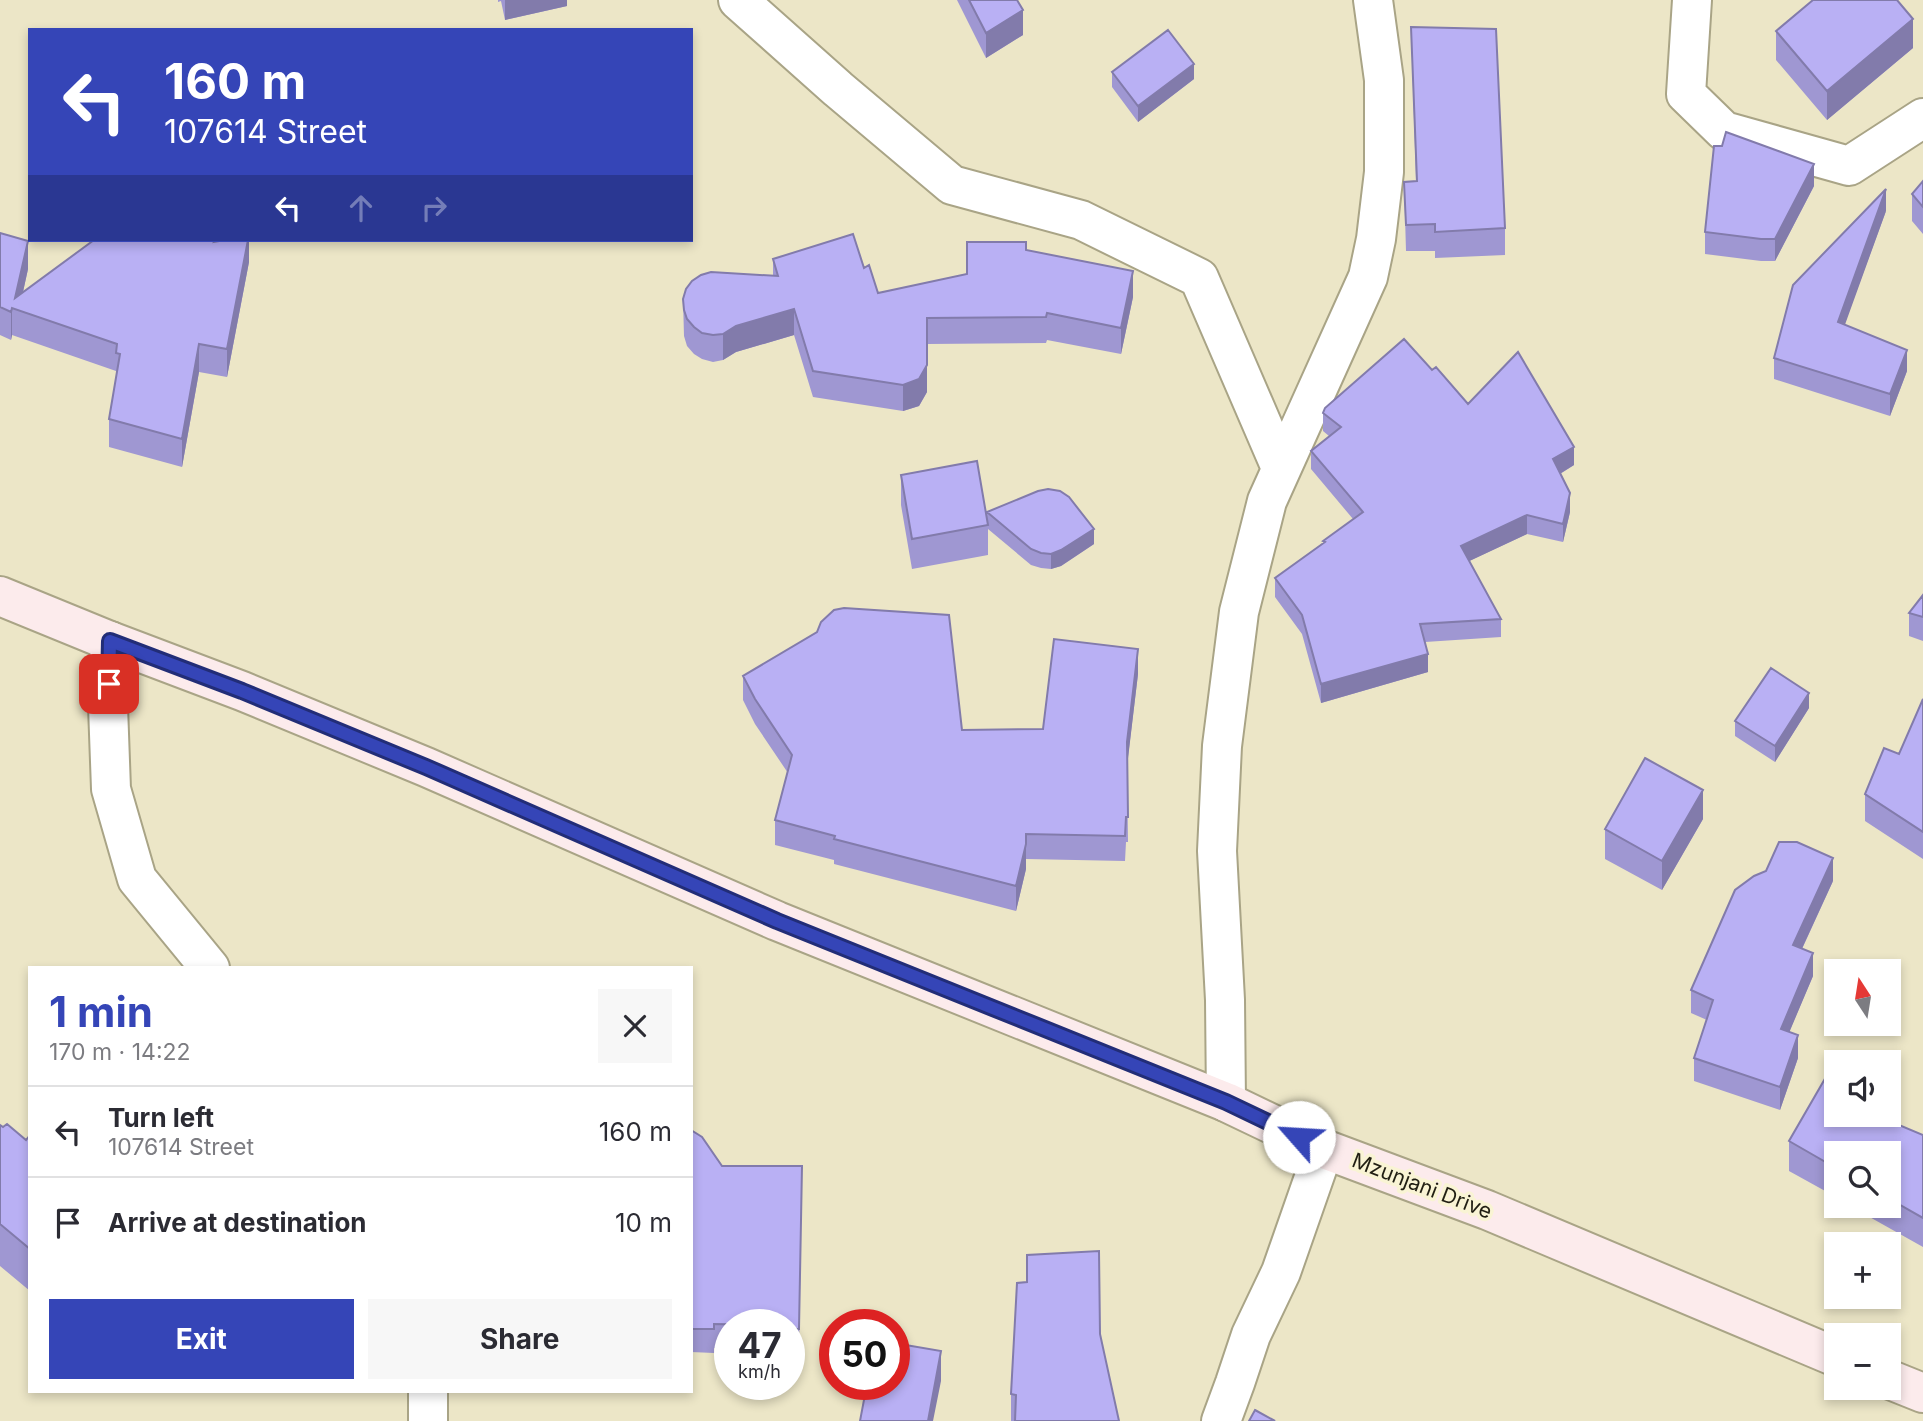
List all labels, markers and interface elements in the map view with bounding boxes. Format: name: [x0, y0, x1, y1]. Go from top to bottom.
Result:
text: 160 m: [164, 52, 306, 111]
icon: left: [49, 56, 140, 147]
text: 107614 Street: [164, 112, 367, 151]
icon: left: [269, 189, 307, 227]
icon: ahead: [342, 189, 380, 227]
icon: right: [415, 189, 453, 227]
pin: [79, 654, 139, 714]
icon: arrive: [90, 665, 128, 703]
north arrow: [1824, 959, 1900, 1036]
map controls: [1824, 959, 1901, 1400]
text: 1 min: [49, 986, 153, 1037]
button: close: [598, 989, 672, 1063]
text: 170 m · 14:22: [49, 1038, 191, 1066]
button: sound: [1824, 1050, 1901, 1127]
position arrow: [1262, 1100, 1336, 1174]
text: Turn left: [108, 1102, 214, 1133]
icon: left: [49, 1113, 87, 1151]
text: 160 m: [599, 1116, 672, 1147]
text: 107614 Street: [108, 1133, 254, 1161]
button: search: [1824, 1141, 1901, 1218]
street label: Mzunjani Drive: [1349, 1147, 1496, 1224]
icon: arrive: [49, 1204, 87, 1242]
text: Arrive at destination: [108, 1207, 367, 1238]
text: 10 m: [615, 1207, 672, 1238]
button: +: [1824, 1232, 1901, 1309]
button: Exit: [49, 1299, 354, 1379]
button: Share: [368, 1299, 672, 1379]
speed limit sign: 50: [819, 1309, 910, 1400]
button: −: [1824, 1323, 1901, 1400]
text: 47: [737, 1324, 782, 1366]
text: km/h: [738, 1361, 781, 1382]

